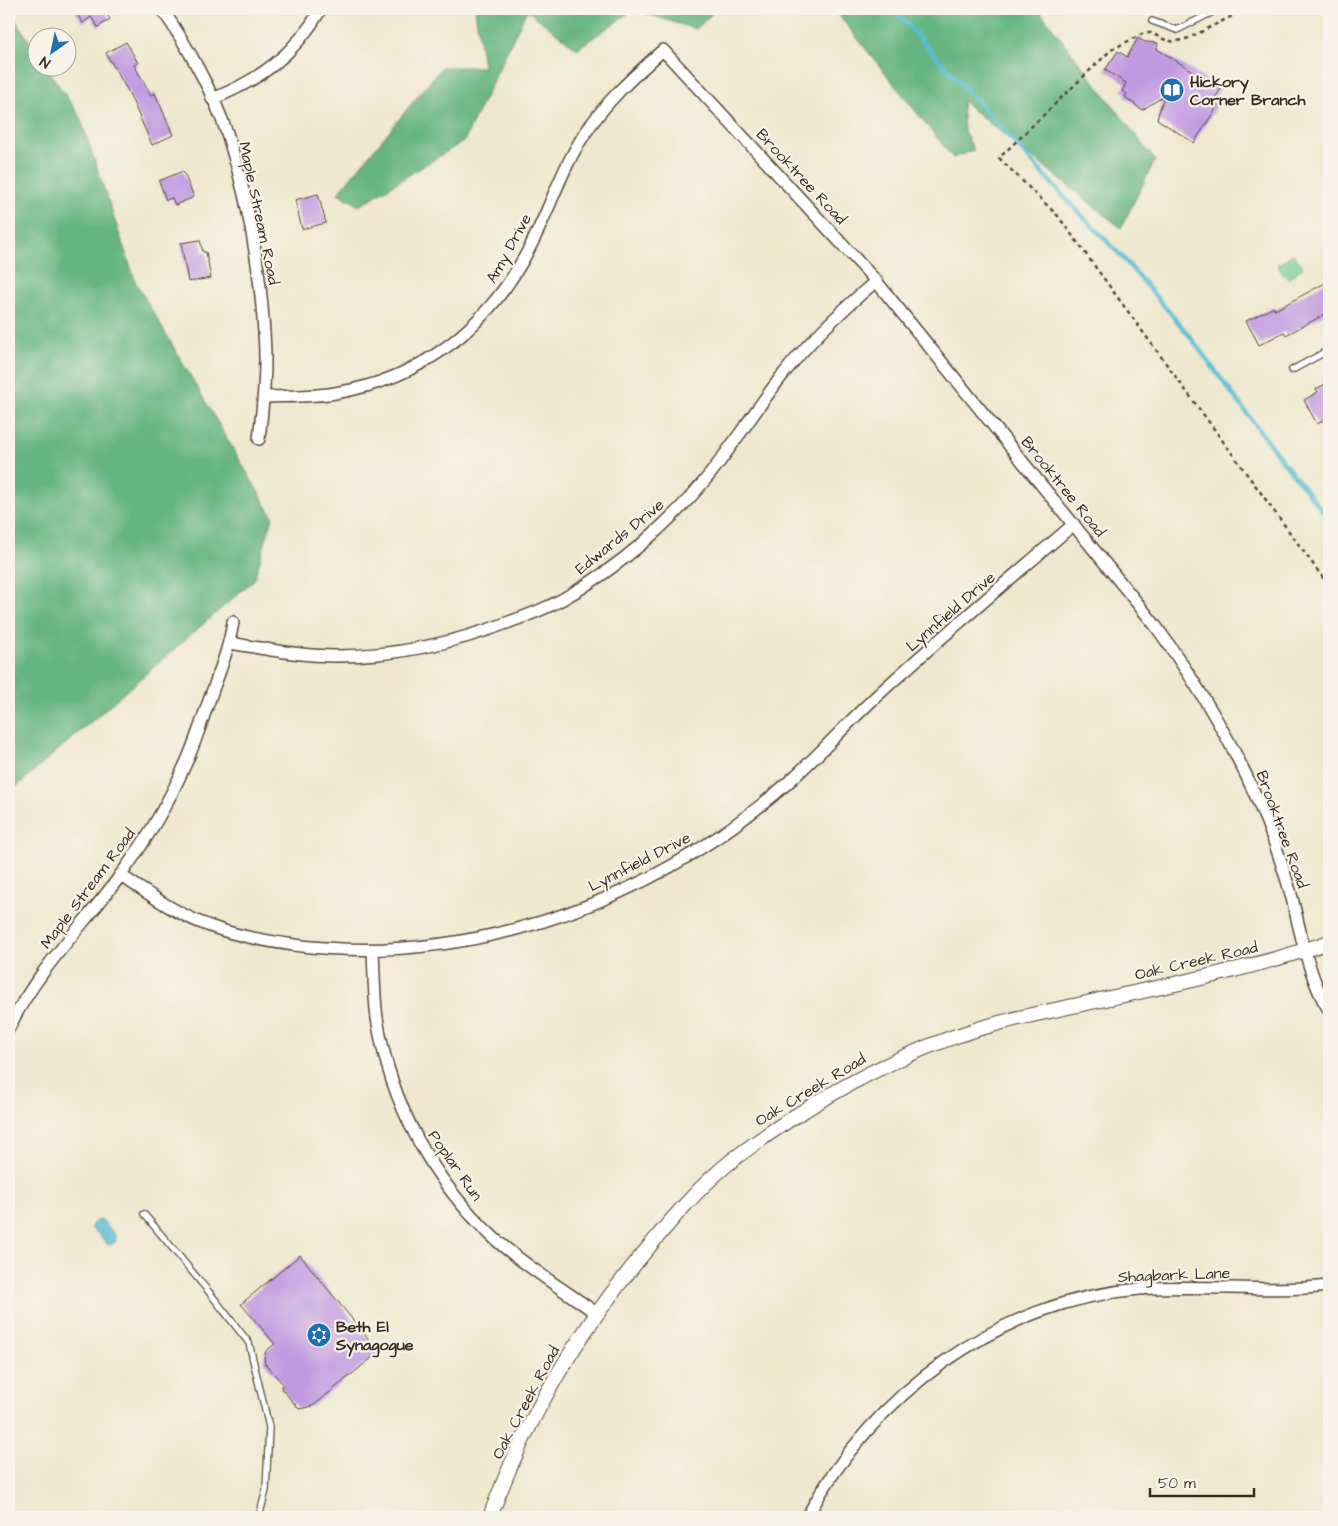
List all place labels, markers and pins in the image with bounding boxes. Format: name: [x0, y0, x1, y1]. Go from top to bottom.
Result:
place label: Hickory Corner Branch: [1190, 71, 1307, 111]
library icon: Hickory Corner Branch: [1159, 77, 1185, 103]
place label: Beth El Synagogue: [335, 1316, 414, 1358]
synagogue icon: Beth El Synagogue: [306, 1322, 332, 1348]

